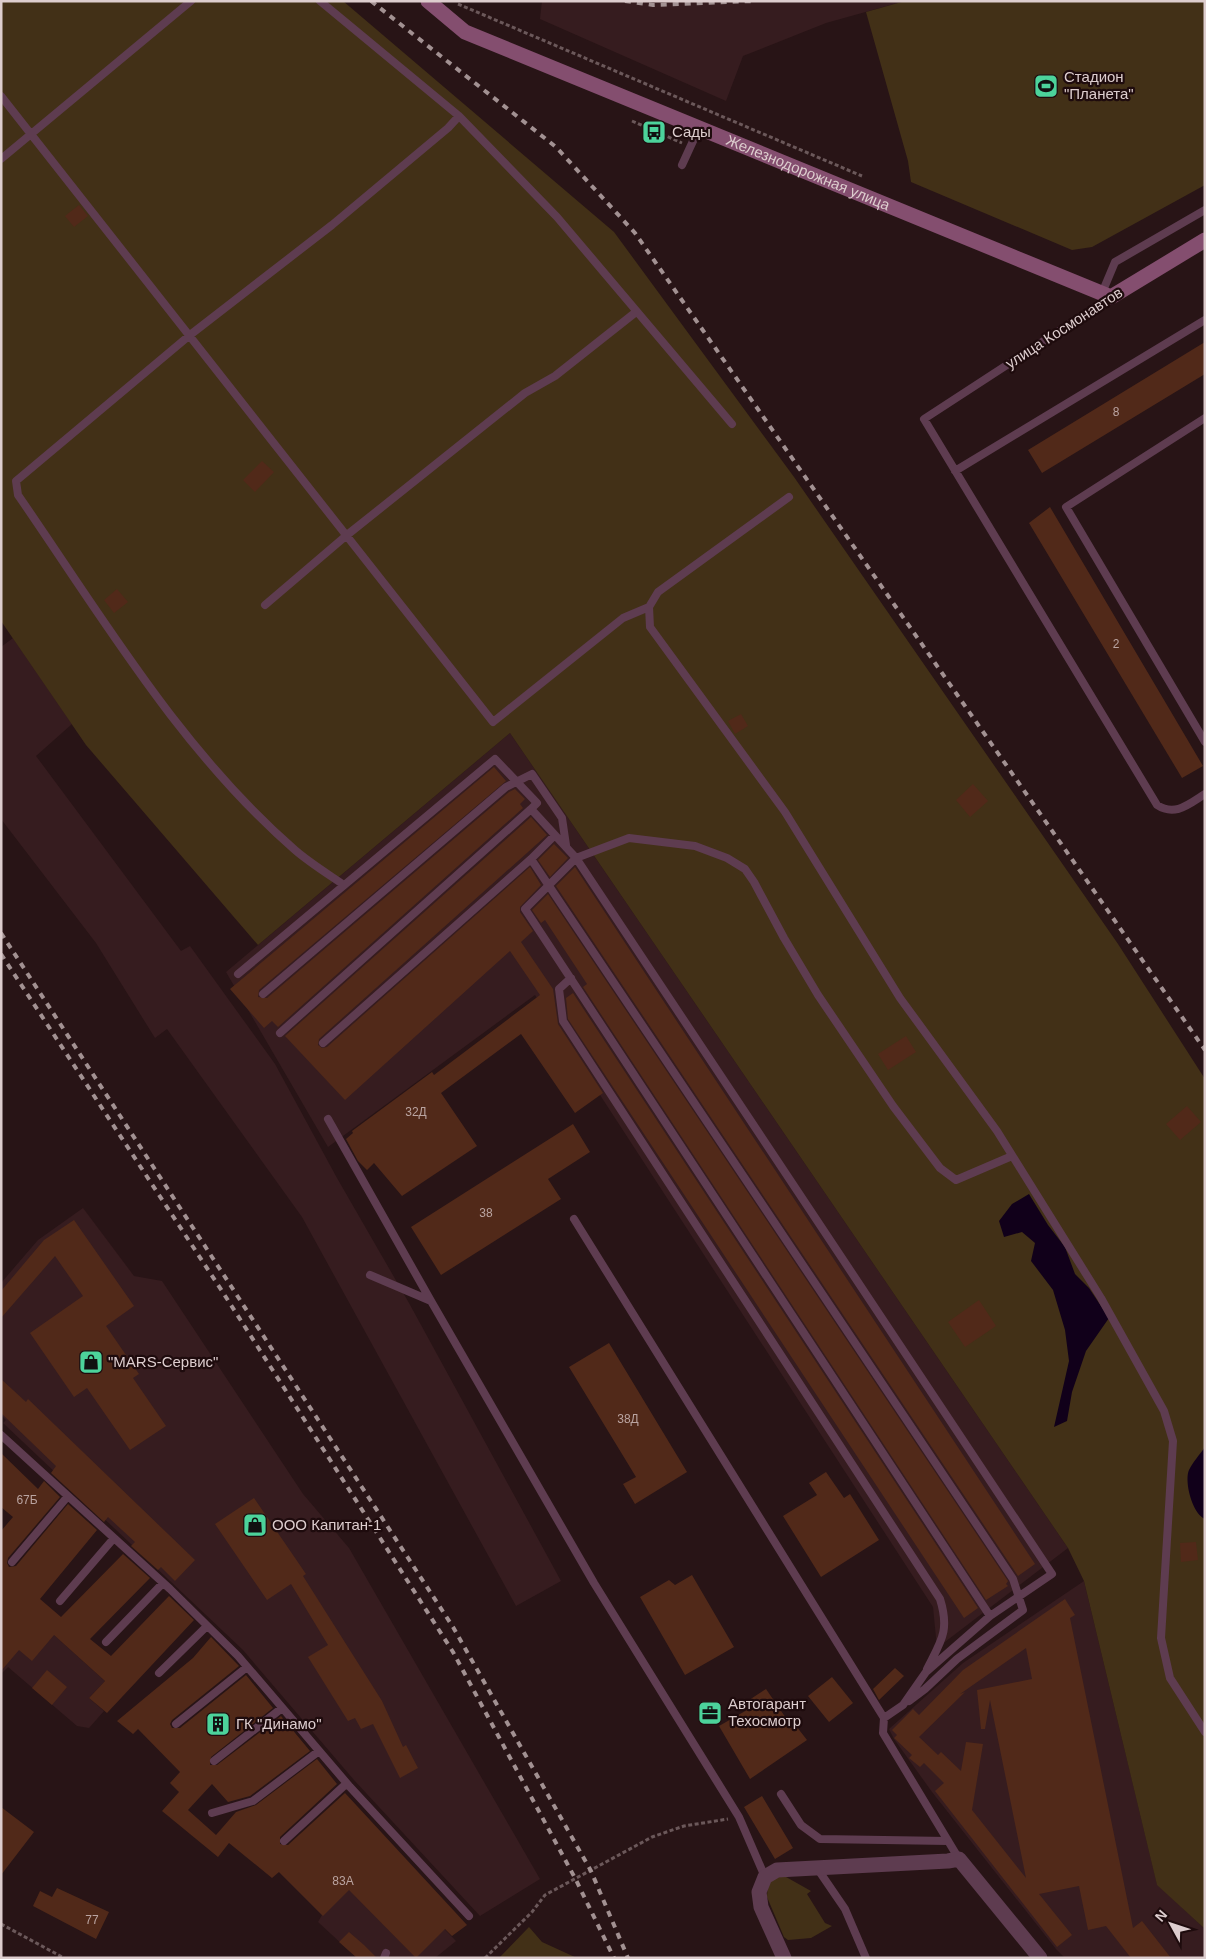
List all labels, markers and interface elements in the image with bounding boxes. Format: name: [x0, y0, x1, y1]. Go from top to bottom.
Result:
place label: Стадион "Планета": [1064, 68, 1134, 102]
sports icon: Стадион "Планета": [1033, 73, 1059, 99]
bus stop icon: Сады: [641, 119, 667, 145]
place label: Сады: [672, 123, 711, 140]
street label: Железнодорожная улица: [724, 131, 893, 214]
street label: улица Космонавтов: [1002, 283, 1125, 372]
house number: 8: [1113, 405, 1120, 419]
house number: 2: [1113, 637, 1120, 651]
house number: 32Д: [405, 1105, 427, 1119]
house number: 38: [479, 1206, 493, 1220]
shop icon: "MARS-Сервис": [78, 1349, 104, 1375]
place label: "MARS-Сервис": [108, 1353, 218, 1370]
house number: 38Д: [617, 1412, 639, 1426]
house number: 67Б: [16, 1493, 38, 1507]
shop icon: ООО Капитан-1: [242, 1512, 268, 1538]
place label: ООО Капитан-1: [272, 1516, 381, 1533]
place label: Автогарант Техосмотр: [728, 1695, 806, 1729]
office icon: Автогарант Техосмотр: [697, 1700, 723, 1726]
building icon: ГК "Динамо": [205, 1711, 231, 1737]
place label: ГК "Динамо": [236, 1715, 322, 1732]
house number: 83А: [332, 1874, 354, 1888]
north arrow: [1146, 1899, 1196, 1949]
text: N: [1152, 1907, 1170, 1925]
house number: 77: [85, 1913, 99, 1927]

